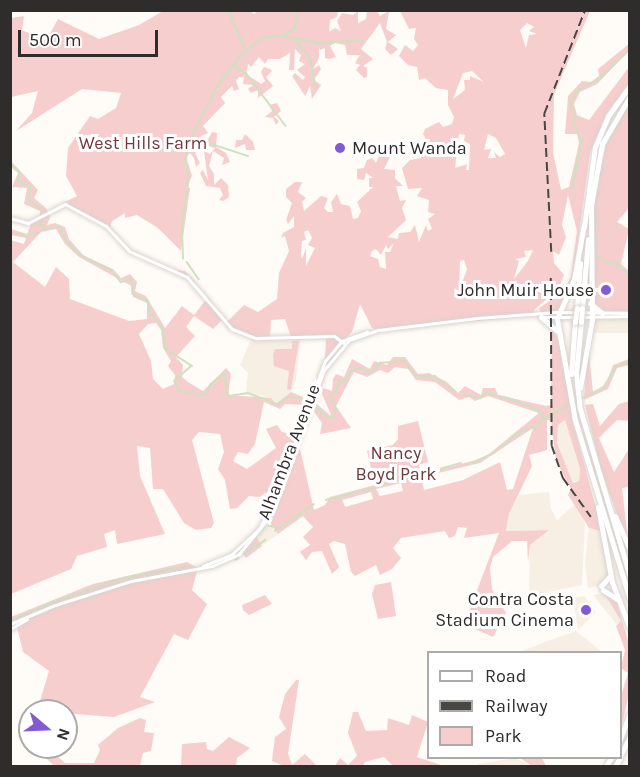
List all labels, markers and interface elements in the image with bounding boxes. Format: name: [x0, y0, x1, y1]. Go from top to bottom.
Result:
scale bar: [21, 18, 160, 56]
text: 500 m: [29, 29, 82, 51]
park label: West Hills Farm: [79, 132, 207, 154]
place label: Mount Wanda: [352, 137, 467, 159]
marker: Mount Wanda: [333, 141, 347, 155]
place label: John Muir House: [457, 279, 594, 301]
marker: John Muir House: [599, 283, 613, 297]
street label: Alhambra Avenue: [253, 381, 325, 523]
park label: Nancy Boyd Park: [356, 443, 436, 486]
place label: Contra Costa Stadium Cinema: [435, 589, 574, 632]
marker: Contra Costa Stadium Cinema: [579, 603, 593, 617]
legend: [427, 651, 622, 759]
text: Road: [485, 665, 526, 687]
text: Railway: [485, 695, 548, 717]
north arrow: [18, 699, 78, 759]
text: Park: [485, 725, 522, 747]
text: N: [53, 726, 74, 743]

